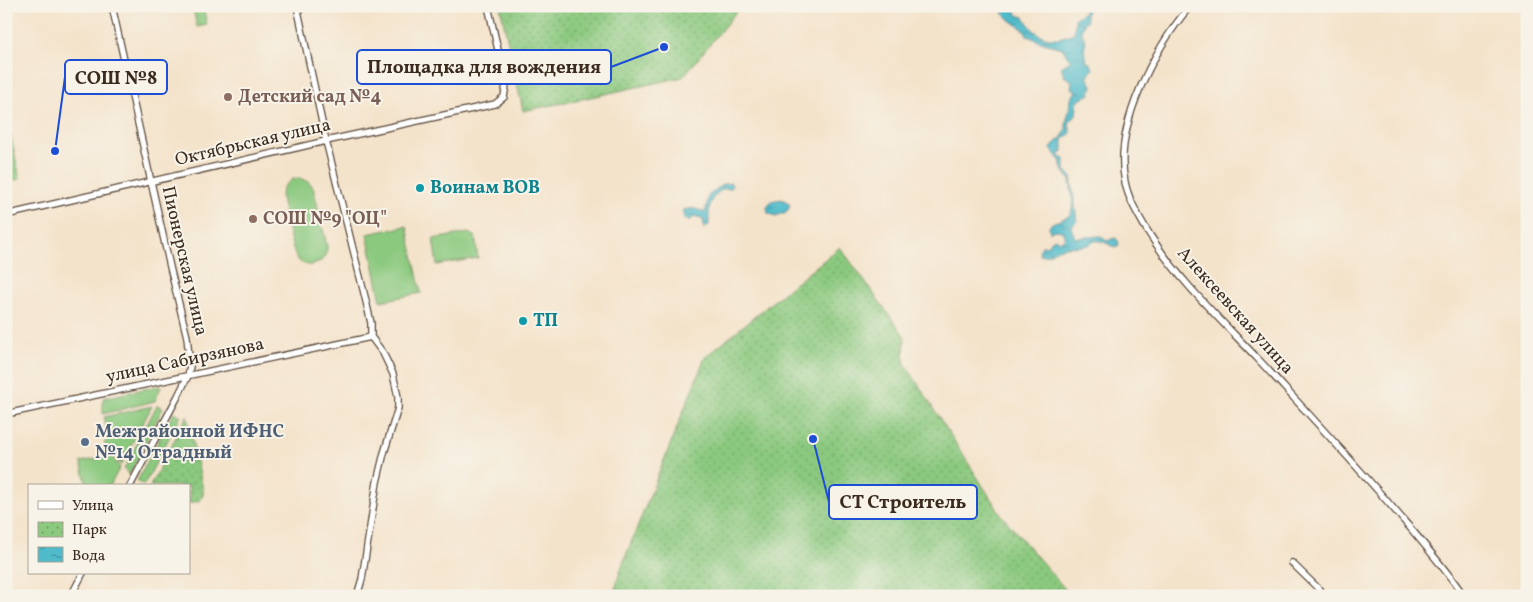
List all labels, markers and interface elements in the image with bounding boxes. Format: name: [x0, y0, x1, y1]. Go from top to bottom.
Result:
callout: Площадка для вождения: [357, 50, 611, 84]
text: Площадка для вождения: [367, 55, 601, 81]
callout: СОШ №8: [65, 60, 167, 94]
text: СОШ №8: [75, 66, 157, 92]
place label: Детский сад №4: [238, 85, 381, 110]
marker: Детский сад №4: [222, 91, 234, 103]
street label: Октябрьская улица: [173, 113, 333, 173]
place label: Воинам ВОВ: [430, 176, 540, 201]
marker: Воинам ВОВ: [414, 182, 426, 194]
street label: Пионерская улица: [155, 184, 213, 338]
place label: СОШ №9 "ОЦ": [263, 207, 387, 232]
marker: СОШ №9 "ОЦ": [247, 213, 259, 225]
street label: Алексеевская улица: [1171, 242, 1299, 380]
place label: ТП: [533, 309, 558, 334]
marker: ТП: [517, 315, 529, 327]
street label: улица Сабирзянова: [104, 332, 266, 390]
place label: Межрайонной ИФНС №14 Отрадный: [95, 420, 284, 466]
marker: Межрайонной ИФНС №14 Отрадный: [79, 436, 91, 448]
legend: [28, 484, 190, 574]
callout: СТ Строитель: [829, 485, 977, 519]
text: СТ Строитель: [840, 490, 967, 516]
text: Улица: [72, 496, 114, 517]
text: Парк: [72, 520, 107, 541]
text: Вода: [72, 546, 105, 567]

